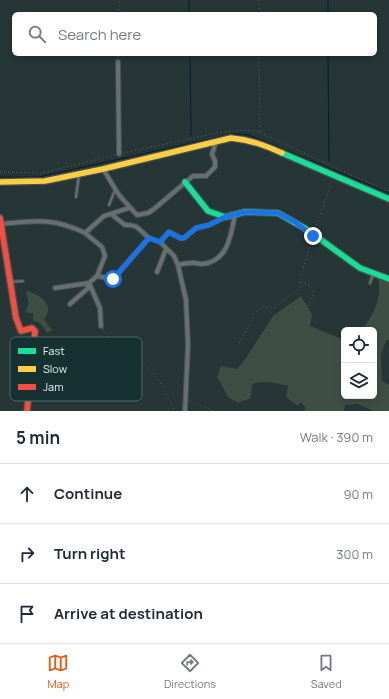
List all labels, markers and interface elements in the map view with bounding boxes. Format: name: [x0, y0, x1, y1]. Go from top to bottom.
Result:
search box: [12, 12, 377, 56]
icon: search: [26, 23, 48, 45]
text: Search here: [58, 24, 141, 45]
route end: [304, 227, 322, 245]
route start: [104, 270, 122, 288]
map controls: [341, 327, 377, 399]
button: locate: [341, 327, 377, 363]
legend: [10, 337, 142, 401]
text: Fast: [43, 343, 65, 358]
text: Slow: [43, 361, 68, 376]
button: layers: [341, 363, 377, 399]
text: Jam: [43, 379, 64, 394]
text: 5 min: [16, 426, 60, 449]
text: Walk · 390 m: [300, 428, 373, 446]
icon: ahead: [16, 483, 38, 505]
text: Continue: [54, 483, 122, 504]
text: 90 m: [343, 485, 373, 503]
icon: right: [16, 543, 38, 565]
text: Turn right: [54, 543, 125, 564]
text: 300 m: [336, 545, 373, 563]
icon: arrive: [16, 603, 38, 625]
text: Arrive at destination: [54, 603, 203, 624]
tab: Map: [47, 652, 69, 691]
tab: Directions: [164, 652, 216, 691]
tab: Saved: [311, 652, 342, 691]

